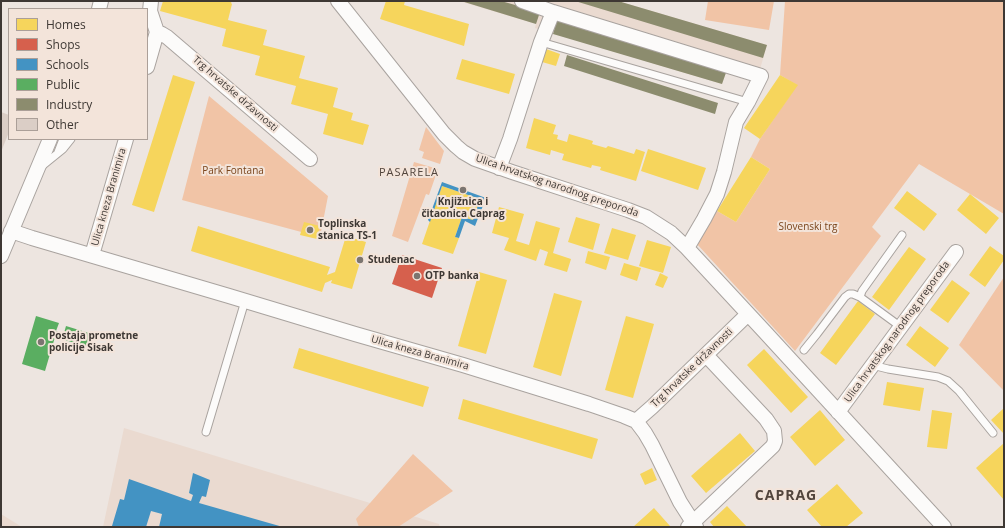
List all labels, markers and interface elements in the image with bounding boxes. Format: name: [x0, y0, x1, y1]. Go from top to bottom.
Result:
legend: [8, 8, 148, 140]
text: Homes: [46, 16, 86, 33]
text: Shops: [46, 36, 80, 53]
street label: Trg hrvatske državnosti: [190, 54, 280, 134]
text: Schools: [46, 56, 89, 73]
text: Public: [46, 76, 80, 93]
text: Industry: [46, 96, 92, 113]
text: Other: [46, 116, 79, 133]
street label: Ulica kneza Branimira: [89, 147, 129, 247]
street label: Ulica hrvatskog narodnog preporoda: [474, 152, 640, 220]
park label: Park Fontana: [202, 165, 264, 177]
district label: PASARELA: [379, 166, 439, 180]
marker: Knjižnica i čitaonica Caprag: [458, 185, 468, 195]
place label: Knjižnica i čitaonica Caprag: [421, 196, 505, 220]
place label: Toplinska stanica TS-1: [318, 218, 377, 242]
park label: Slovenski trg: [779, 221, 837, 233]
marker: Toplinska stanica TS-1: [305, 225, 315, 235]
place label: Studenac: [368, 254, 414, 266]
marker: Studenac: [355, 255, 365, 265]
street label: Ulica hrvatskog narodnog preporoda: [842, 259, 952, 405]
place label: OTP banka: [425, 270, 479, 282]
marker: OTP banka: [412, 271, 422, 281]
street label: Trg hrvatske državnosti: [649, 326, 735, 410]
place label: Postaja prometne policije Sisak: [49, 330, 138, 354]
street label: Ulica kneza Branimira: [370, 333, 470, 373]
marker: Postaja prometne policije Sisak: [36, 337, 46, 347]
district label: CAPRAG: [755, 488, 817, 504]

